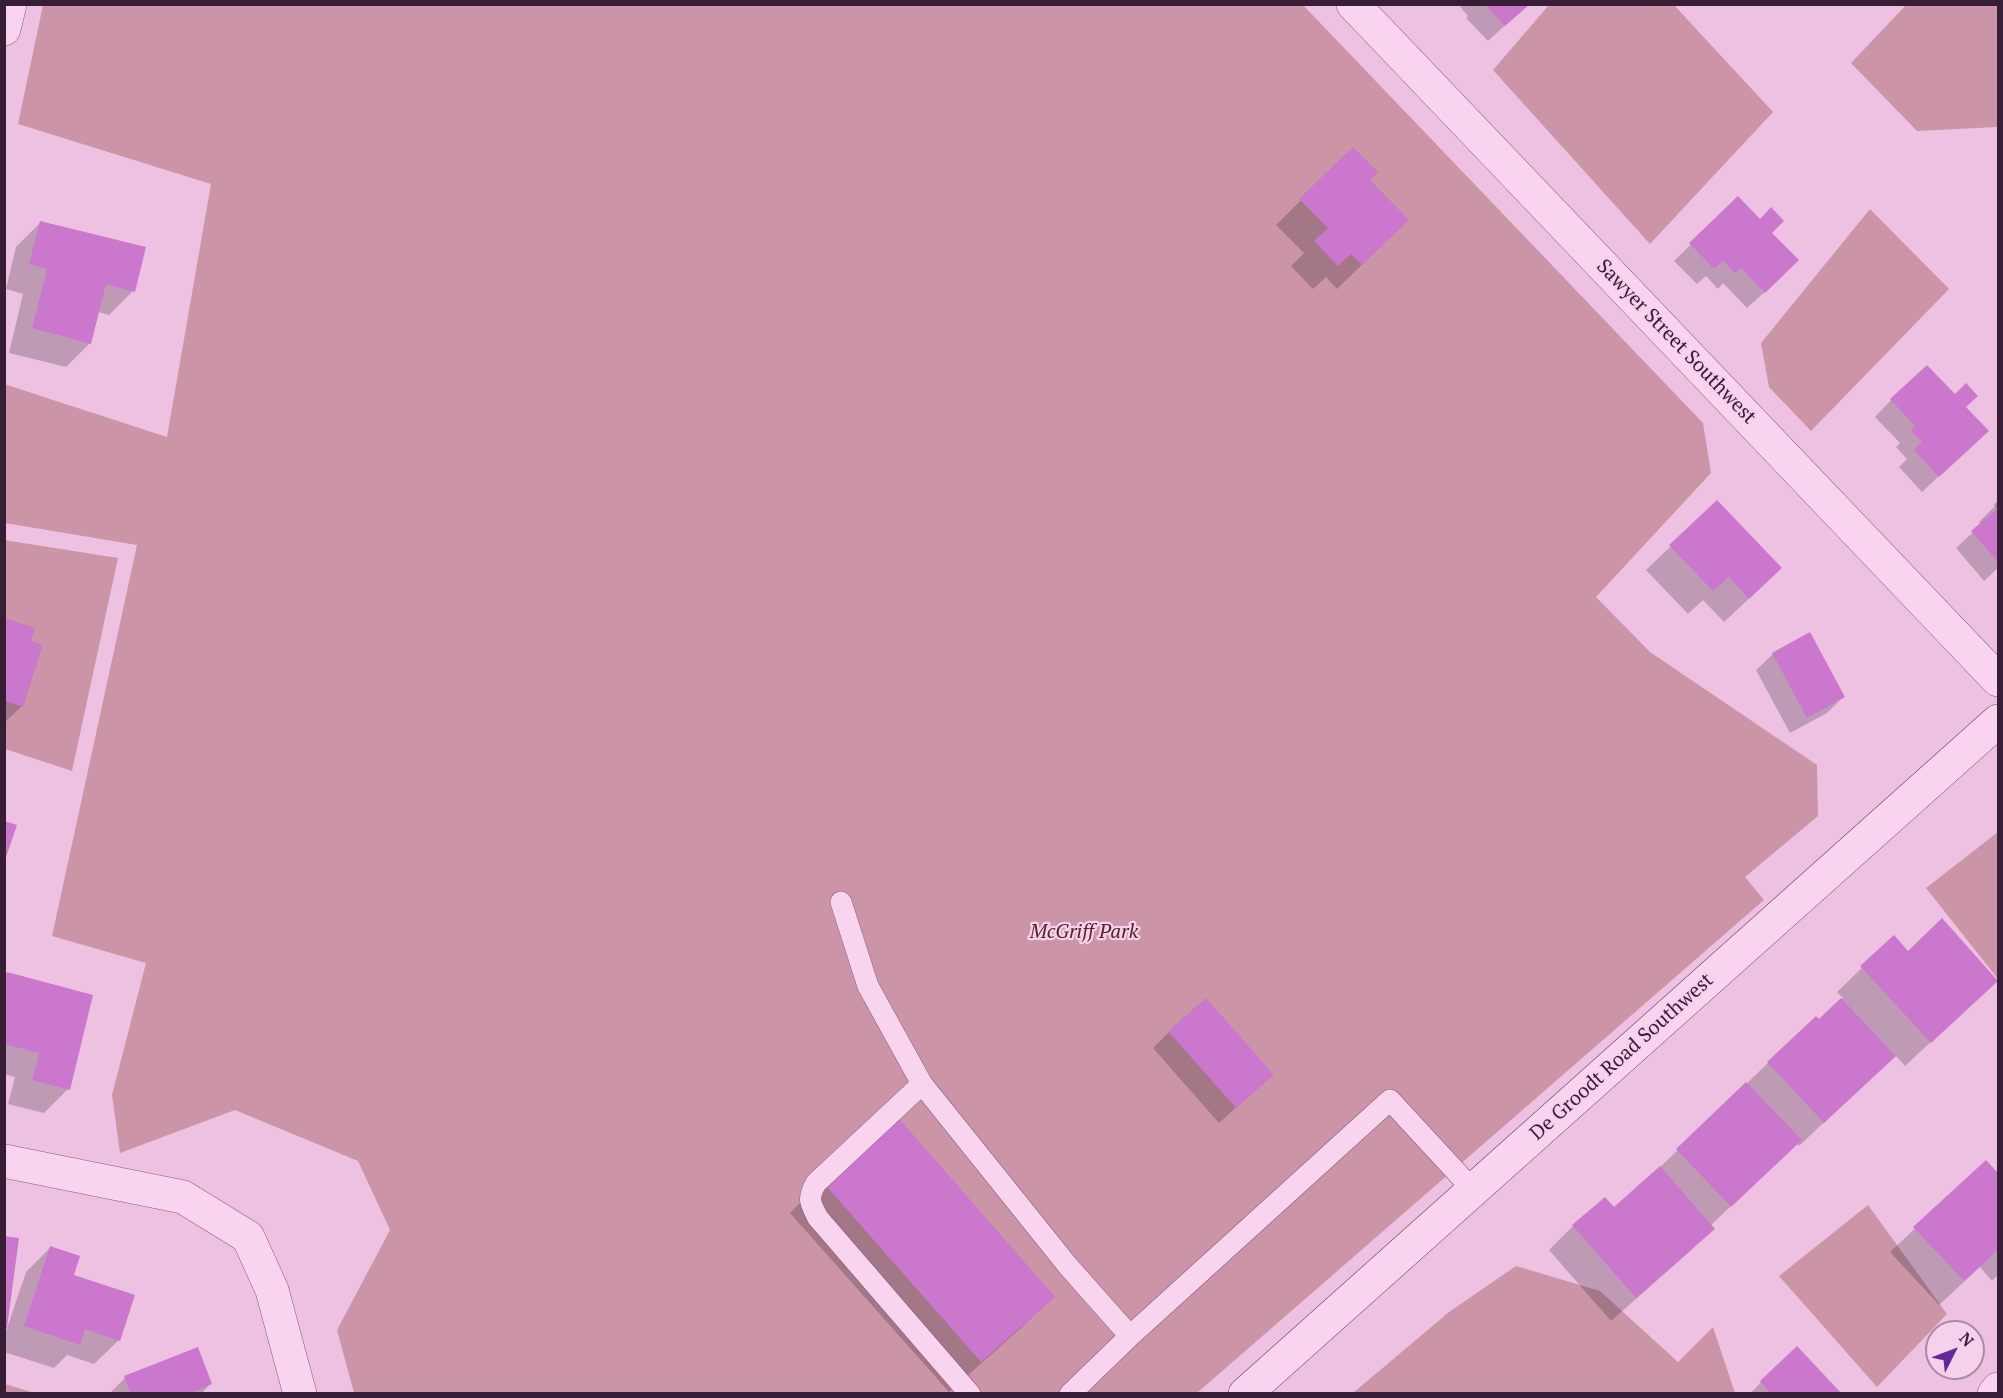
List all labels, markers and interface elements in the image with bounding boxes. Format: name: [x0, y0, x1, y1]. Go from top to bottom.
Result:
street label: Sawyer Street Southwest: [1591, 255, 1761, 429]
park label: McGriff Park: [1030, 920, 1138, 944]
street label: De Groodt Road Southwest: [1525, 968, 1719, 1146]
north arrow: [1925, 1320, 1985, 1380]
text: N: [1955, 1327, 1979, 1351]

